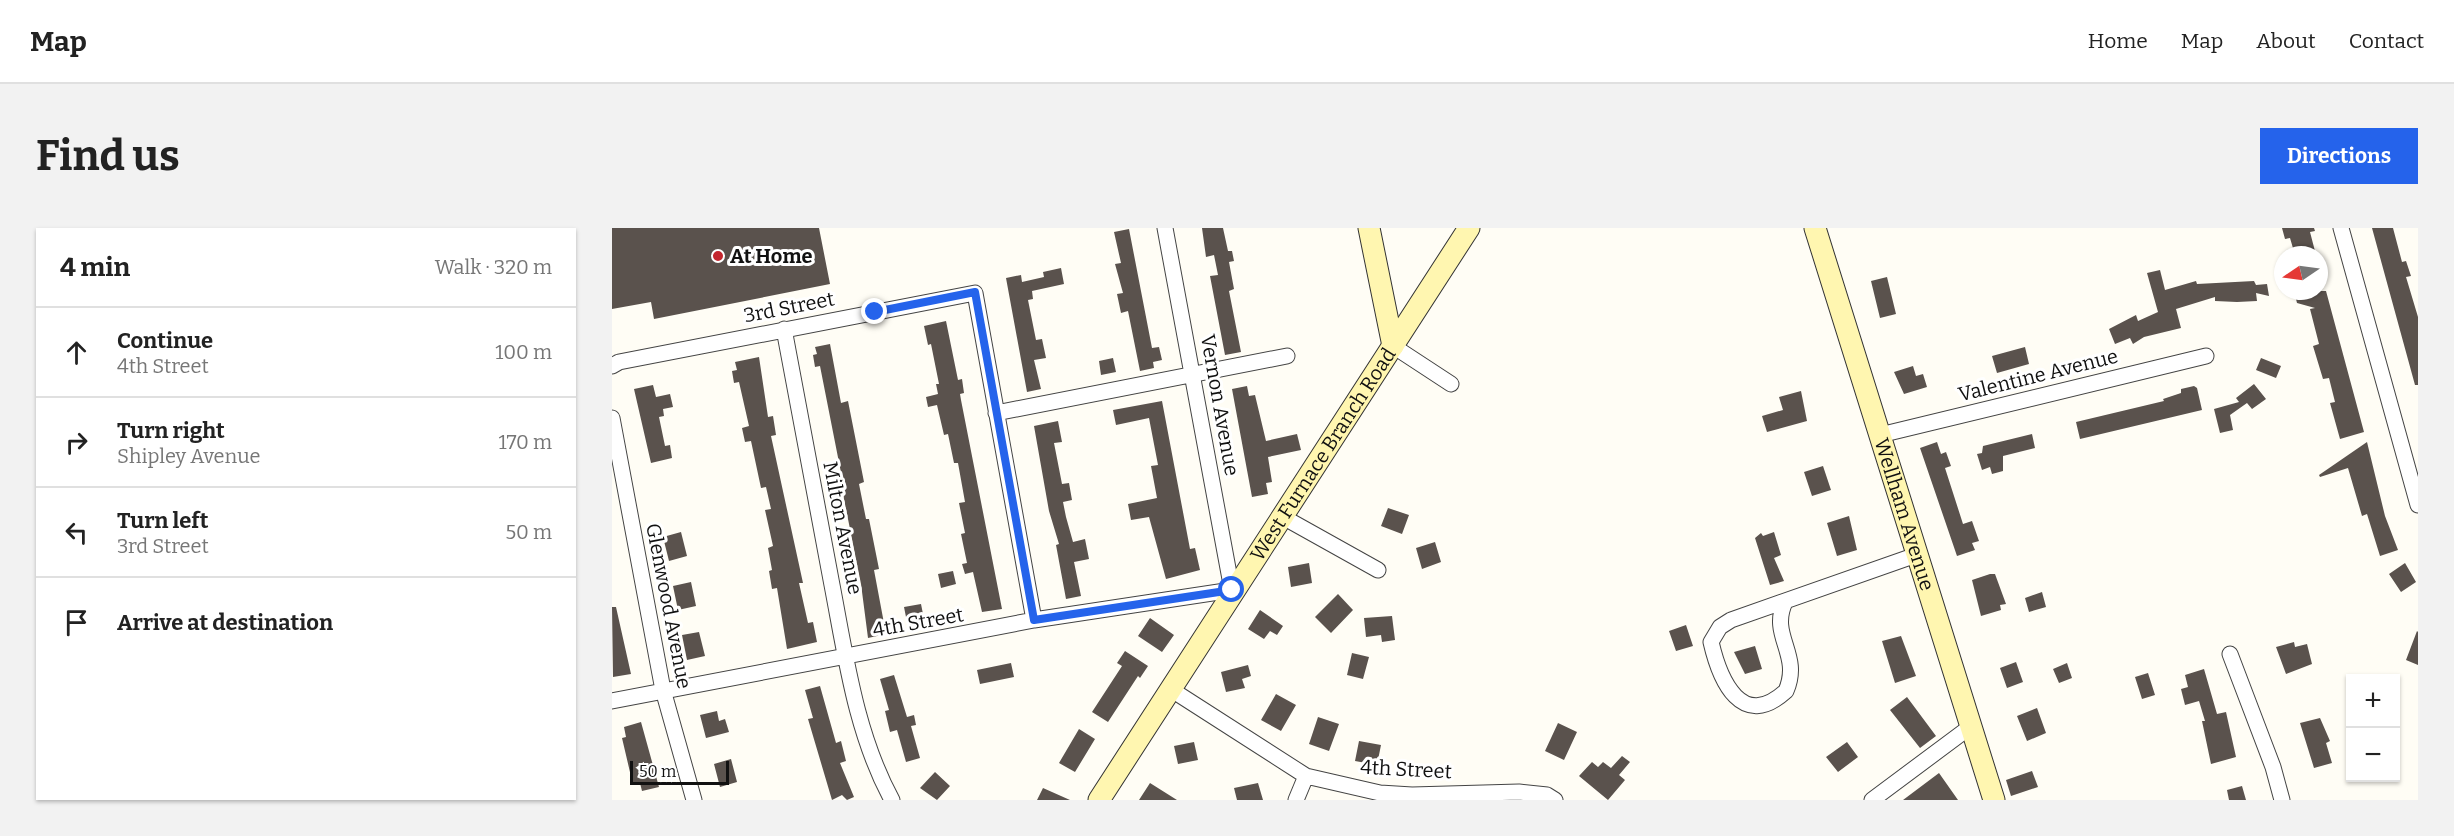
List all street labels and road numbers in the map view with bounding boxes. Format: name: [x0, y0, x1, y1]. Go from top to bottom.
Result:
street label: 3rd Street: [742, 286, 836, 328]
street label: Vernon Avenue: [1196, 332, 1244, 478]
street label: West Furnace Branch Road: [1245, 343, 1401, 565]
street label: Valentine Avenue: [1956, 344, 2120, 406]
street label: Wellham Avenue: [1869, 435, 1940, 593]
street label: Milton Avenue: [818, 459, 868, 597]
street label: Glenwood Avenue: [641, 521, 697, 691]
street label: 4th Street: [871, 602, 965, 642]
street label: 4th Street: [1360, 755, 1452, 783]

